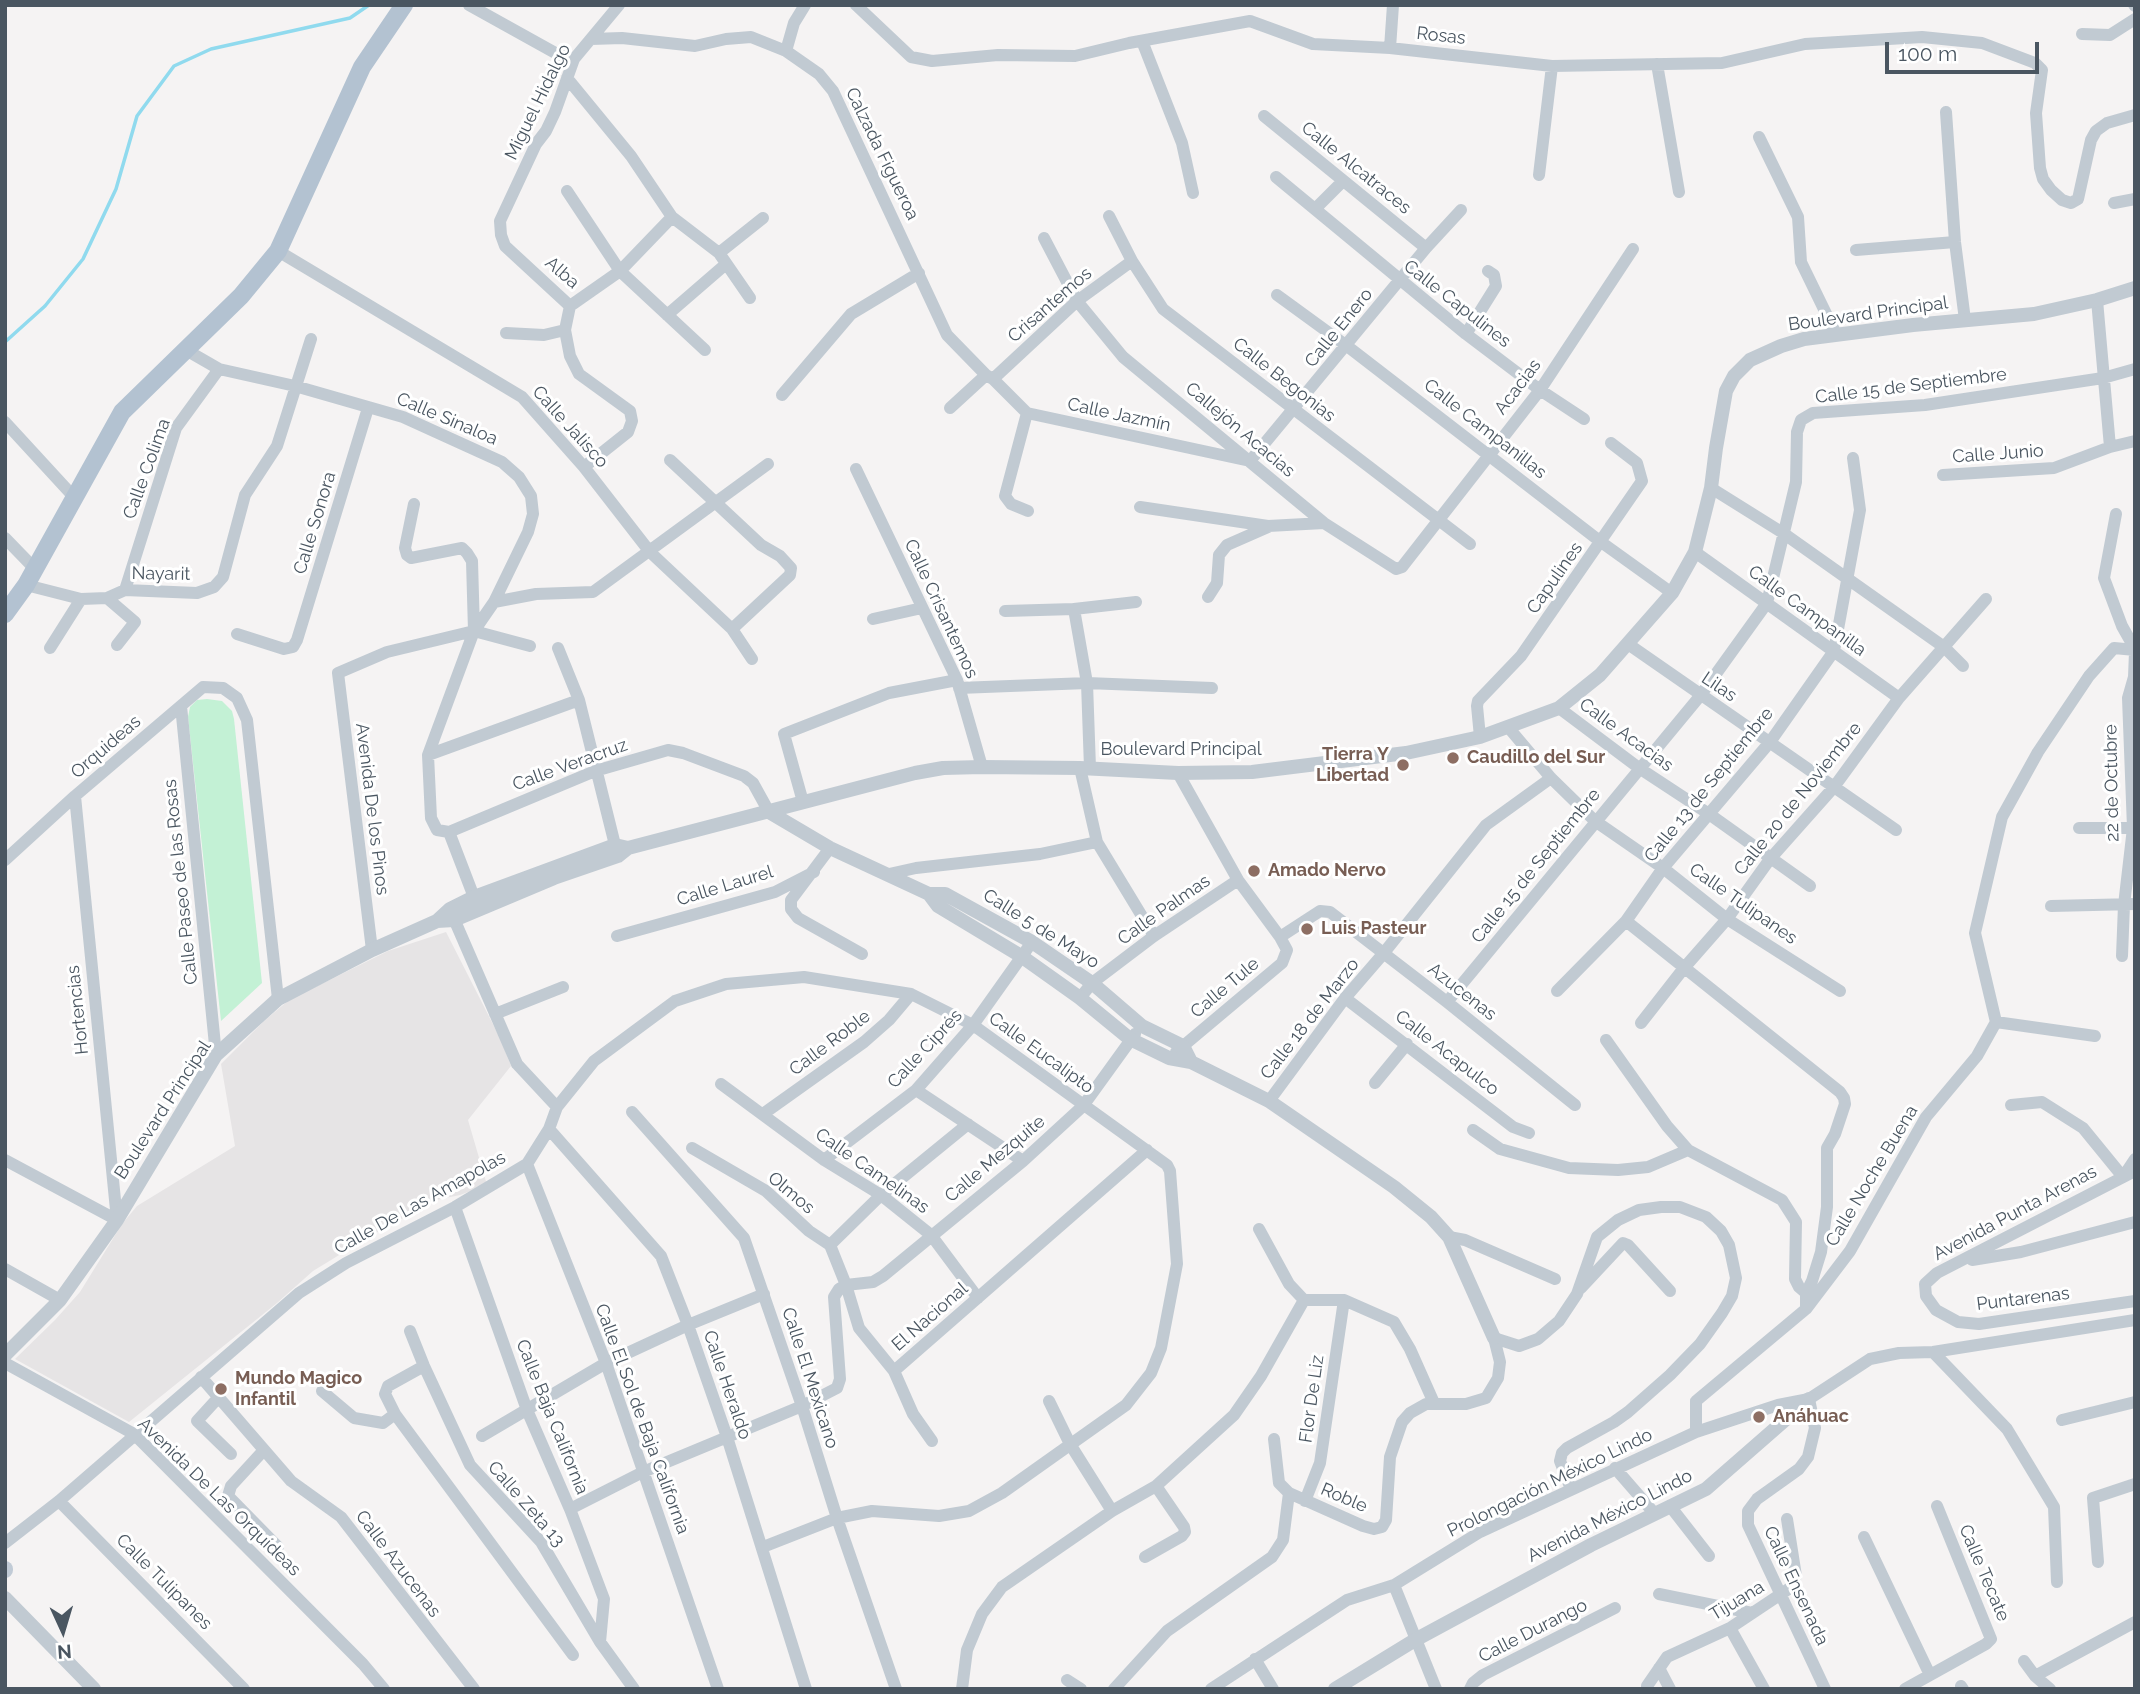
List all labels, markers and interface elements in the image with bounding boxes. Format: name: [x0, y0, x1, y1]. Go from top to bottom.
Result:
street label: Rosas: [1415, 23, 1467, 49]
scale bar: [1888, 28, 2042, 72]
street label: Miguel Hidalgo: [501, 40, 575, 164]
text: 100 m: [1898, 41, 1957, 66]
street label: Calzada Figueroa: [841, 84, 923, 224]
street label: Calle Alcatraces: [1297, 117, 1415, 219]
street label: Alba: [541, 252, 583, 294]
street label: Calle Capulines: [1399, 256, 1515, 352]
street label: Crisantemos: [1004, 263, 1096, 347]
street label: Calle Enero: [1300, 284, 1378, 372]
street label: Boulevard Principal: [1787, 292, 1949, 336]
street label: Calle Begonias: [1228, 333, 1340, 427]
street label: Acacias: [1490, 355, 1546, 419]
street label: Calle 15 de Septiembre: [1814, 364, 2008, 408]
street label: Calle Campanillas: [1419, 374, 1551, 484]
street label: Callejón Acacias: [1181, 378, 1299, 482]
street label: Calle Jalisco: [527, 381, 613, 473]
street label: Calle Sinaloa: [393, 388, 501, 450]
street label: Calle Jazmín: [1065, 393, 1173, 437]
street label: Calle Colima: [119, 416, 175, 522]
street label: Calle Junio: [1952, 440, 2044, 468]
street label: Calle Sonora: [289, 469, 341, 577]
street label: Calle Crisantemos: [899, 536, 983, 682]
street label: Capulines: [1522, 538, 1588, 618]
street label: Calle Campanilla: [1744, 561, 1870, 661]
street label: Nayarit: [131, 563, 191, 585]
street label: Lilas: [1697, 667, 1741, 707]
street label: Calle Acacias: [1575, 694, 1677, 776]
street label: Calle 13 de Septiembre: [1640, 703, 1778, 867]
street label: Orquideas: [67, 711, 145, 783]
street label: Calle 20 de Noviembre: [1730, 718, 1866, 880]
street label: Avenida De los Pinos: [351, 722, 393, 896]
street label: 22 de Octubre: [2100, 724, 2124, 842]
street label: Calle Veracruz: [510, 734, 630, 796]
street label: Boulevard Principal: [1100, 739, 1262, 761]
place label: Tierra Y Libertad: [1316, 744, 1389, 786]
place label: Caudillo del Sur: [1467, 747, 1605, 769]
marker: Caudillo del Sur: [1445, 750, 1461, 766]
marker: Tierra Y Libertad: [1395, 757, 1411, 773]
street label: Calle Paseo de las Rosas: [159, 778, 203, 986]
street label: Calle 15 de Septiembre: [1467, 784, 1605, 948]
street label: Calle Tulipanes: [1685, 859, 1801, 949]
place label: Amado Nervo: [1268, 860, 1386, 882]
street label: Calle Laurel: [674, 861, 776, 911]
marker: Amado Nervo: [1246, 863, 1262, 879]
street label: Calle Palmas: [1114, 870, 1214, 950]
street label: Calle 5 de Mayo: [979, 885, 1103, 973]
place label: Luis Pasteur: [1321, 918, 1426, 940]
marker: Luis Pasteur: [1299, 921, 1315, 937]
street label: Calle Tule: [1186, 953, 1264, 1023]
street label: Calle 18 de Marzo: [1256, 954, 1364, 1084]
street label: Azucenas: [1423, 959, 1501, 1025]
street label: Hortencias: [63, 964, 93, 1056]
street label: Calle Ciprés: [883, 1005, 967, 1093]
street label: Calle Roble: [785, 1006, 875, 1080]
street label: Calle Acapulco: [1391, 1006, 1503, 1100]
street label: Calle Eucalipto: [984, 1008, 1098, 1098]
street label: Boulevard Principal: [110, 1037, 216, 1183]
street label: Calle Noche Buena: [1821, 1102, 1923, 1250]
street label: Calle Mezquite: [941, 1111, 1049, 1207]
street label: Calle Camelinas: [811, 1124, 933, 1218]
street label: Calle De Las Amapolas: [331, 1147, 509, 1259]
street label: Avenida Punta Arenas: [1930, 1161, 2100, 1265]
street label: Olmos: [763, 1167, 819, 1219]
street label: El Nacional: [888, 1278, 972, 1356]
street label: Puntarenas: [1975, 1283, 2071, 1315]
street label: Calle El Sol de Baja California: [590, 1301, 694, 1537]
street label: Calle El Mexicano: [777, 1305, 843, 1451]
street label: Calle Heraldo: [698, 1328, 756, 1442]
street label: Calle Baja California: [511, 1336, 593, 1498]
street label: Flor De Liz: [1295, 1354, 1329, 1444]
place label: Mundo Magico Infantil: [235, 1368, 362, 1410]
marker: Mundo Magico Infantil: [213, 1381, 229, 1397]
place label: Anáhuac: [1773, 1406, 1849, 1428]
marker: Anáhuac: [1751, 1409, 1767, 1425]
street label: Avenida De Las Orquídeas: [133, 1413, 305, 1581]
street label: Prolongación México Lindo: [1444, 1424, 1656, 1542]
street label: Calle Zeta 13: [483, 1457, 569, 1551]
street label: Avenida México Lindo: [1524, 1465, 1696, 1567]
street label: Roble: [1317, 1479, 1371, 1517]
street label: Calle Azucenas: [351, 1506, 445, 1622]
street label: Calle Tecate: [1954, 1522, 2014, 1624]
street label: Calle Ensenada: [1759, 1523, 1833, 1649]
street label: Calle Tulipanes: [112, 1530, 216, 1634]
street label: Tijuana: [1706, 1576, 1768, 1626]
street label: Calle Durango: [1475, 1594, 1591, 1668]
north arrow: [28, 1596, 98, 1666]
text: N: [56, 1640, 72, 1663]

